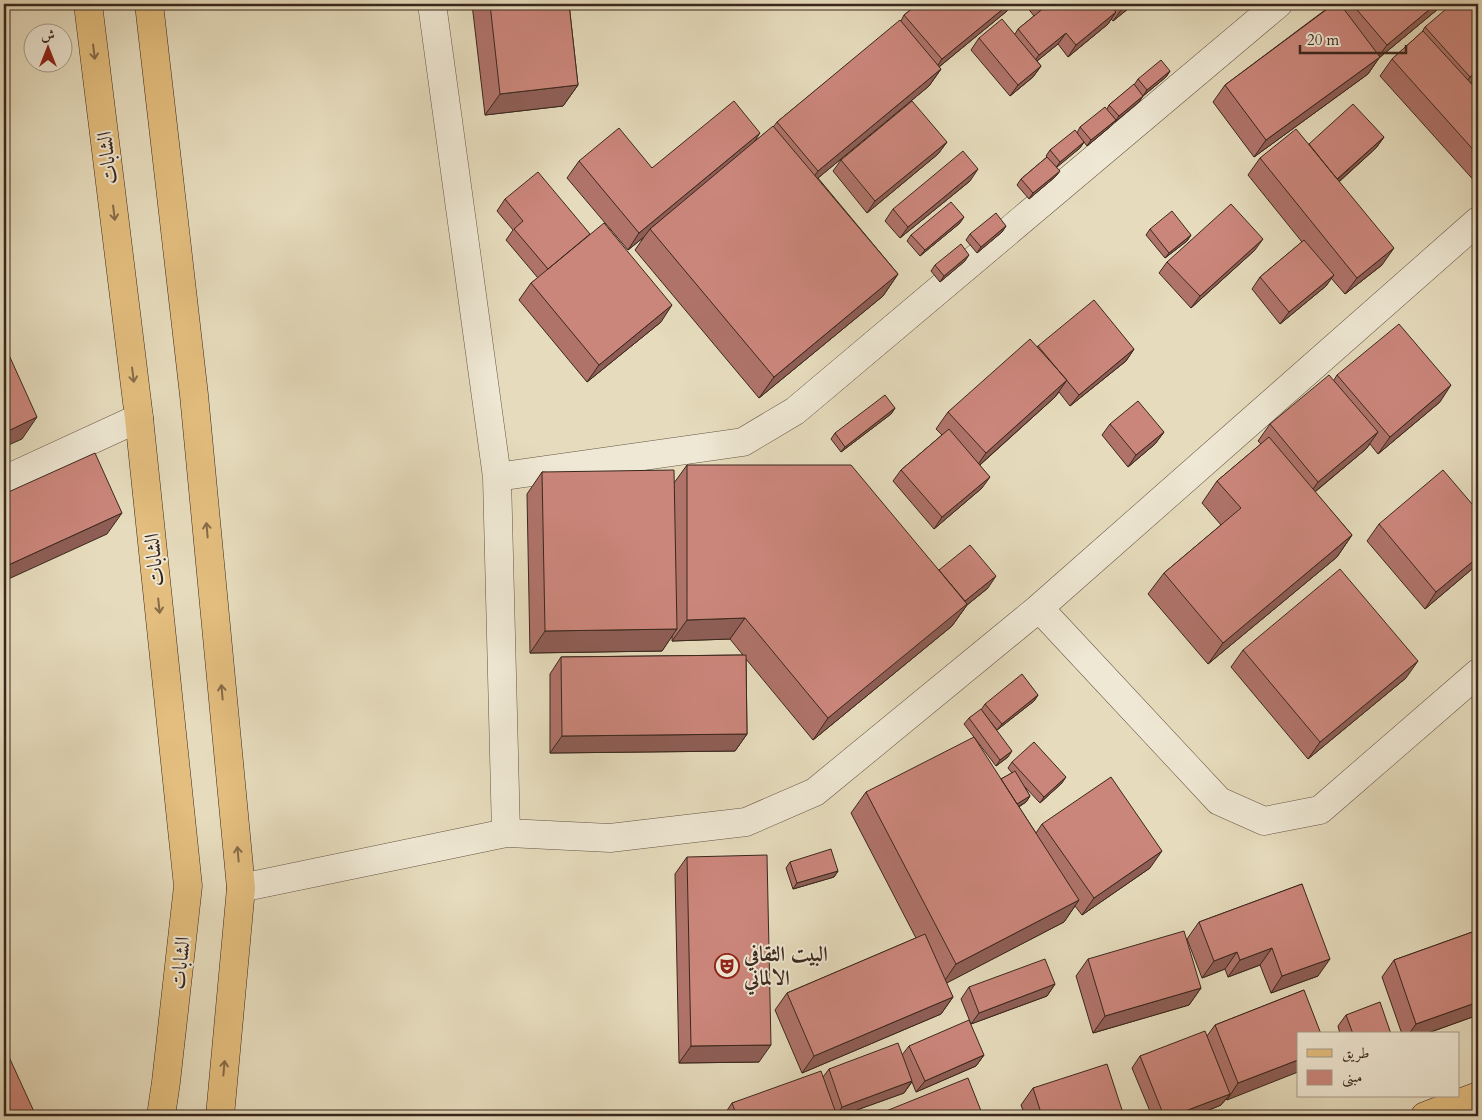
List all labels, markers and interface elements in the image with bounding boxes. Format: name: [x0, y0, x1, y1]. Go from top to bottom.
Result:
north arrow: [22, 22, 72, 72]
scale bar: [1300, 22, 1406, 54]
text: ش: [41, 26, 55, 45]
text: 20 m: [1307, 30, 1339, 50]
one-way arrow: [89, 44, 99, 60]
street label: الشابات: [90, 130, 125, 186]
one-way arrow: [109, 205, 119, 221]
one-way arrow: [128, 366, 138, 382]
one-way arrow: [202, 522, 212, 538]
street label: الشابات: [137, 532, 172, 588]
one-way arrow: [154, 598, 164, 614]
one-way arrow: [218, 684, 227, 700]
one-way arrow: [233, 846, 243, 862]
street label: الشابات: [163, 935, 198, 991]
place label: البيت الثقافي الالماني: [743, 940, 828, 996]
theatre icon: البيت الثقافي الالماني: [714, 953, 740, 979]
legend: [1297, 1032, 1460, 1098]
text: طريق: [1342, 1043, 1369, 1063]
one-way arrow: [219, 1060, 229, 1076]
text: مبنى: [1342, 1067, 1362, 1088]

